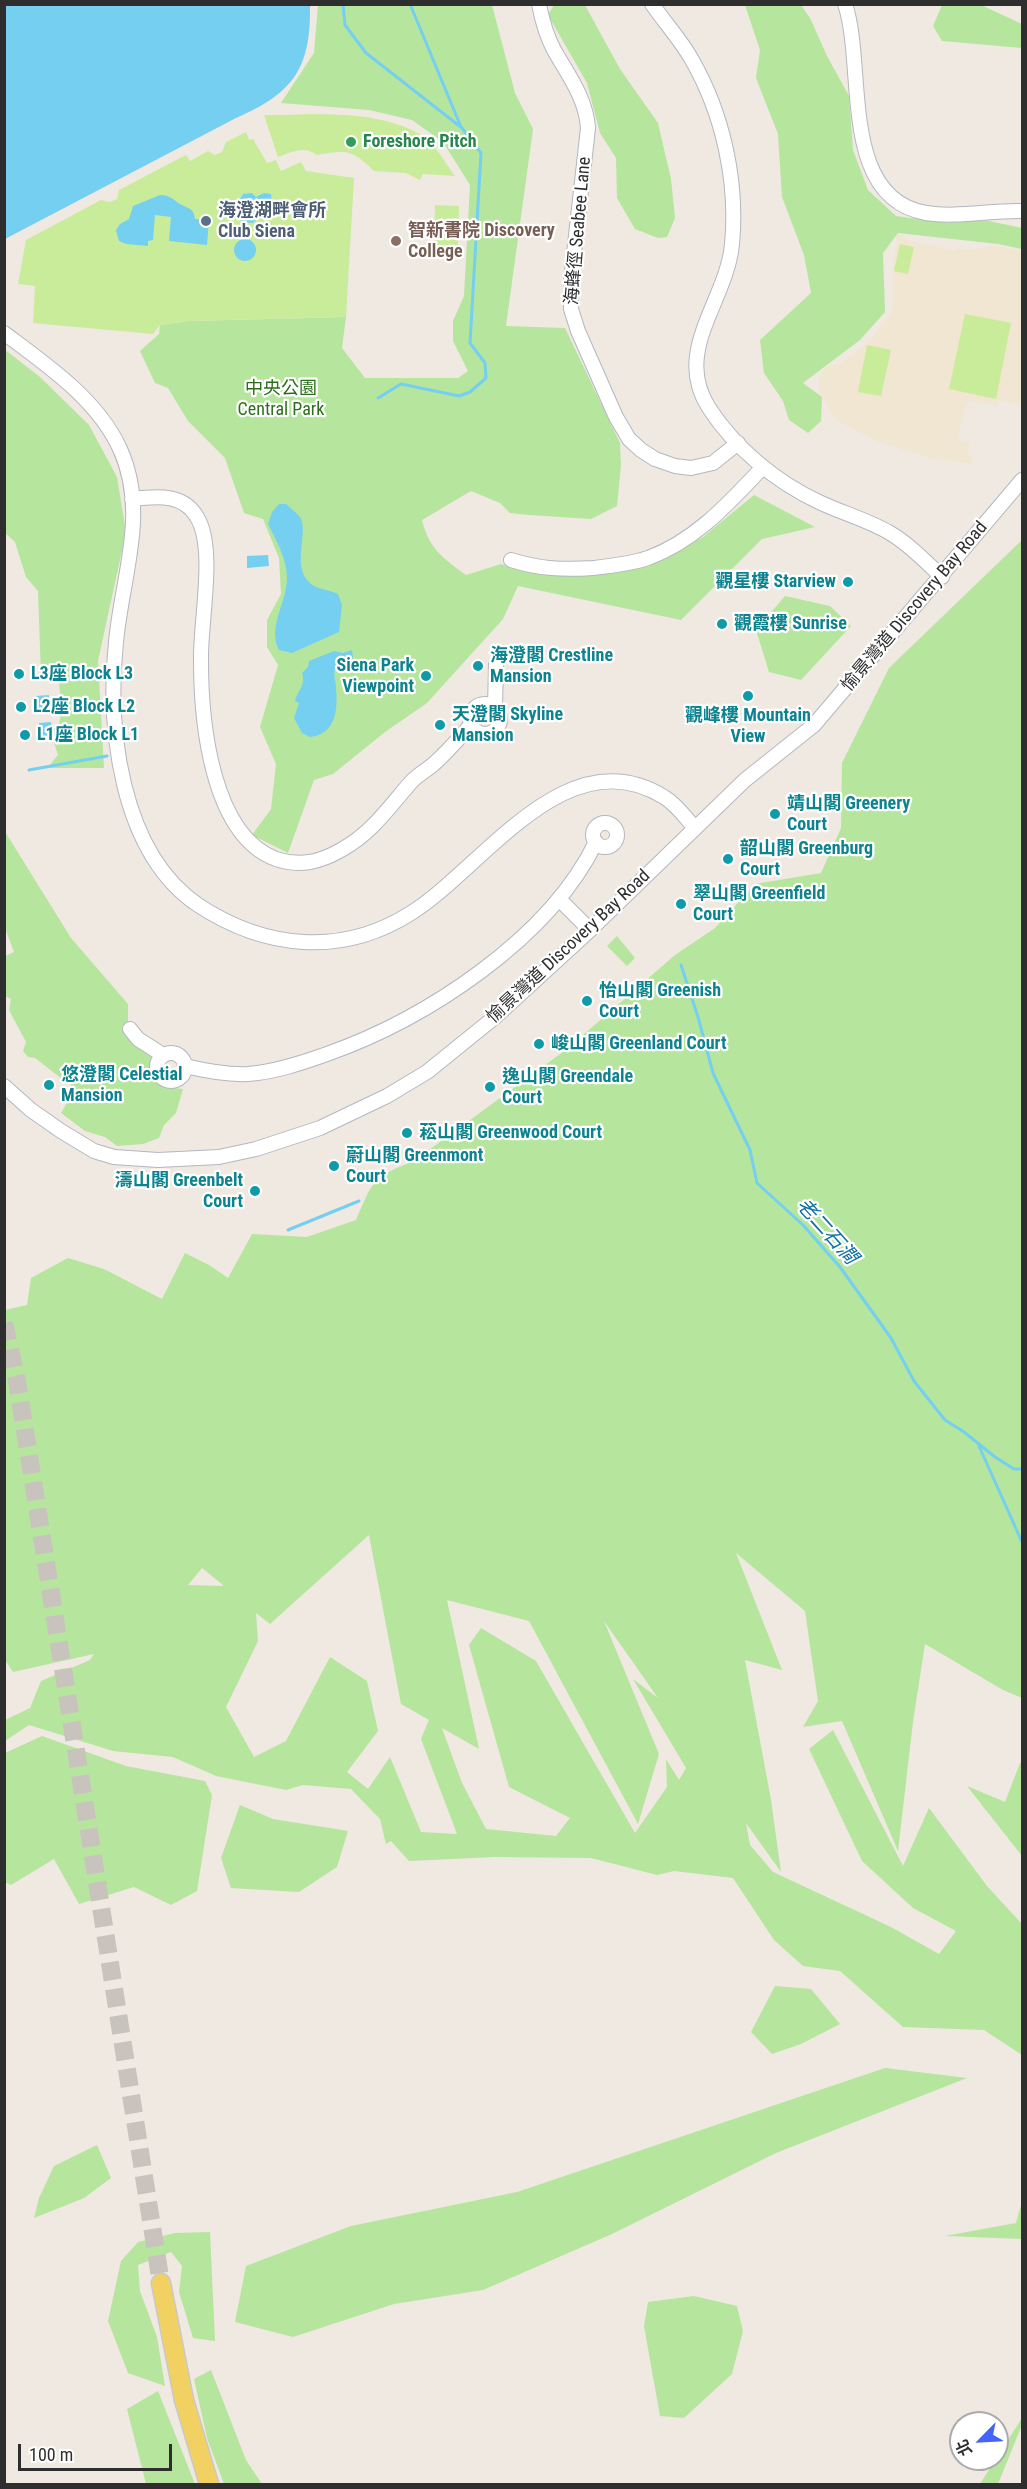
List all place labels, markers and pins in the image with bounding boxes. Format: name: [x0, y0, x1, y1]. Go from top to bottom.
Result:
place label: Foreshore Pitch: [363, 131, 477, 153]
marker: Foreshore Pitch: [344, 135, 358, 149]
place label: 海澄湖畔會所 Club Siena: [218, 200, 326, 242]
marker: 海澄湖畔會所 Club Siena: [199, 214, 213, 228]
place label: 智新書院 Discovery College: [408, 220, 555, 262]
marker: 智新書院 Discovery College: [389, 234, 403, 248]
place label: 觀星樓 Starview: [715, 571, 836, 593]
marker: 觀星樓 Starview: [841, 575, 855, 589]
place label: 觀霞樓 Sunrise: [734, 613, 847, 635]
marker: 觀霞樓 Sunrise: [715, 617, 729, 631]
place label: 海澄閣 Crestline Mansion: [490, 645, 613, 688]
place label: Siena Park Viewpoint: [336, 655, 414, 698]
marker: 海澄閣 Crestline Mansion: [471, 659, 485, 673]
place label: L3座 Block L3: [31, 663, 133, 685]
marker: L3座 Block L3: [12, 667, 26, 681]
marker: Siena Park Viewpoint: [419, 669, 433, 683]
marker: 觀峰樓 Mountain View: [741, 689, 755, 703]
place label: L2座 Block L2: [33, 696, 135, 718]
marker: L2座 Block L2: [14, 700, 28, 714]
place label: 天澄閣 Skyline Mansion: [452, 704, 563, 746]
place label: 觀峰樓 Mountain View: [685, 705, 811, 748]
marker: 天澄閣 Skyline Mansion: [433, 718, 447, 732]
place label: L1座 Block L1: [37, 724, 139, 746]
marker: L1座 Block L1: [18, 728, 32, 742]
place label: 靖山閣 Greenery Court: [787, 793, 910, 836]
marker: 靖山閣 Greenery Court: [768, 807, 782, 821]
place label: 韶山閣 Greenburg Court: [740, 838, 873, 880]
marker: 韶山閣 Greenburg Court: [721, 852, 735, 866]
place label: 翠山閣 Greenfield Court: [693, 883, 825, 926]
marker: 翠山閣 Greenfield Court: [674, 897, 688, 911]
place label: 怡山閣 Greenish Court: [599, 980, 721, 1022]
marker: 怡山閣 Greenish Court: [580, 994, 594, 1008]
place label: 峻山閣 Greenland Court: [551, 1033, 726, 1055]
marker: 峻山閣 Greenland Court: [532, 1037, 546, 1051]
place label: 悠澄閣 Celestial Mansion: [61, 1064, 182, 1106]
place label: 逸山閣 Greendale Court: [502, 1066, 633, 1108]
marker: 悠澄閣 Celestial Mansion: [42, 1078, 56, 1092]
marker: 逸山閣 Greendale Court: [483, 1080, 497, 1094]
place label: 菘山閣 Greenwood Court: [419, 1122, 602, 1144]
marker: 菘山閣 Greenwood Court: [400, 1126, 414, 1140]
place label: 蔚山閣 Greenmont Court: [346, 1145, 483, 1188]
marker: 蔚山閣 Greenmont Court: [327, 1159, 341, 1173]
place label: 濤山閣 Greenbelt Court: [115, 1170, 243, 1212]
marker: 濤山閣 Greenbelt Court: [248, 1184, 262, 1198]

